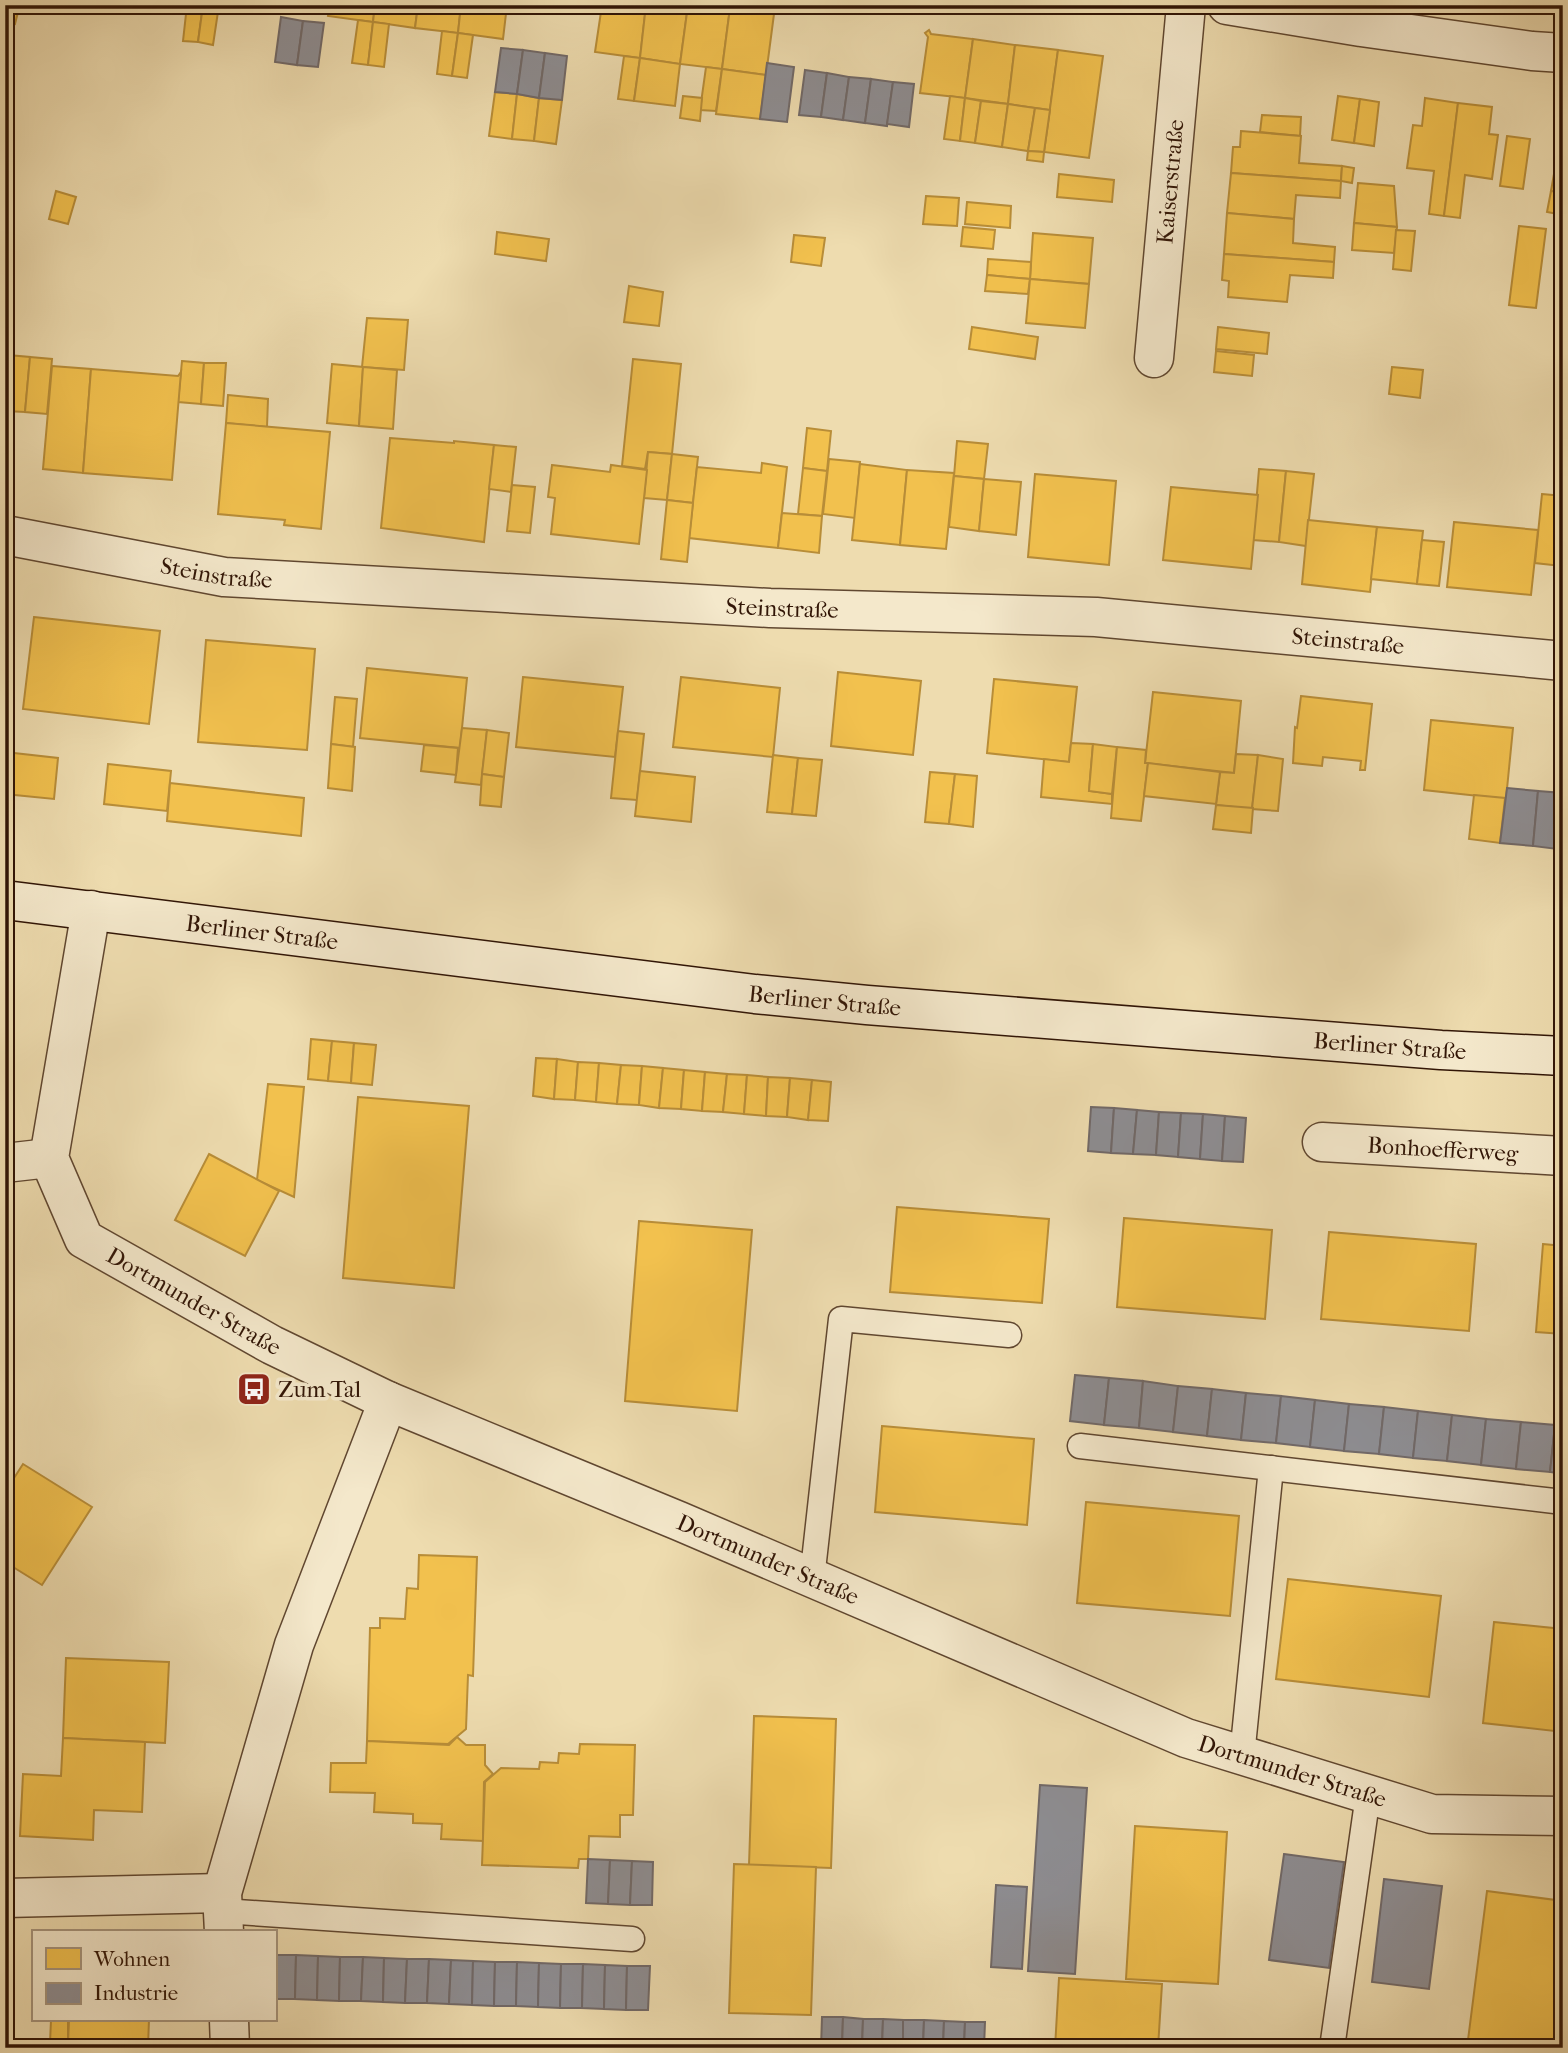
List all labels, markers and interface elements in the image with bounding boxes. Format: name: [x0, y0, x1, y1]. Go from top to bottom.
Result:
street label: Kaiserstraße: [1151, 118, 1190, 245]
street label: Steinstraße: [158, 552, 273, 594]
street label: Steinstraße: [725, 593, 839, 624]
street label: Steinstraße: [1290, 622, 1405, 660]
street label: Berliner Straße: [184, 910, 340, 956]
street label: Berliner Straße: [747, 980, 902, 1022]
street label: Berliner Straße: [1313, 1027, 1467, 1065]
street label: Bonhoefferweg: [1367, 1132, 1520, 1167]
street label: Dortmunder Straße: [102, 1242, 285, 1361]
bus stop icon: Zum Tal: [235, 1370, 273, 1408]
place label: Zum Tal: [278, 1376, 362, 1403]
street label: Dortmunder Straße: [673, 1509, 863, 1610]
street label: Dortmunder Straße: [1195, 1730, 1390, 1813]
legend: [32, 1930, 276, 2022]
text: Wohnen: [93, 1947, 170, 1971]
text: Industrie: [94, 1981, 178, 2005]

